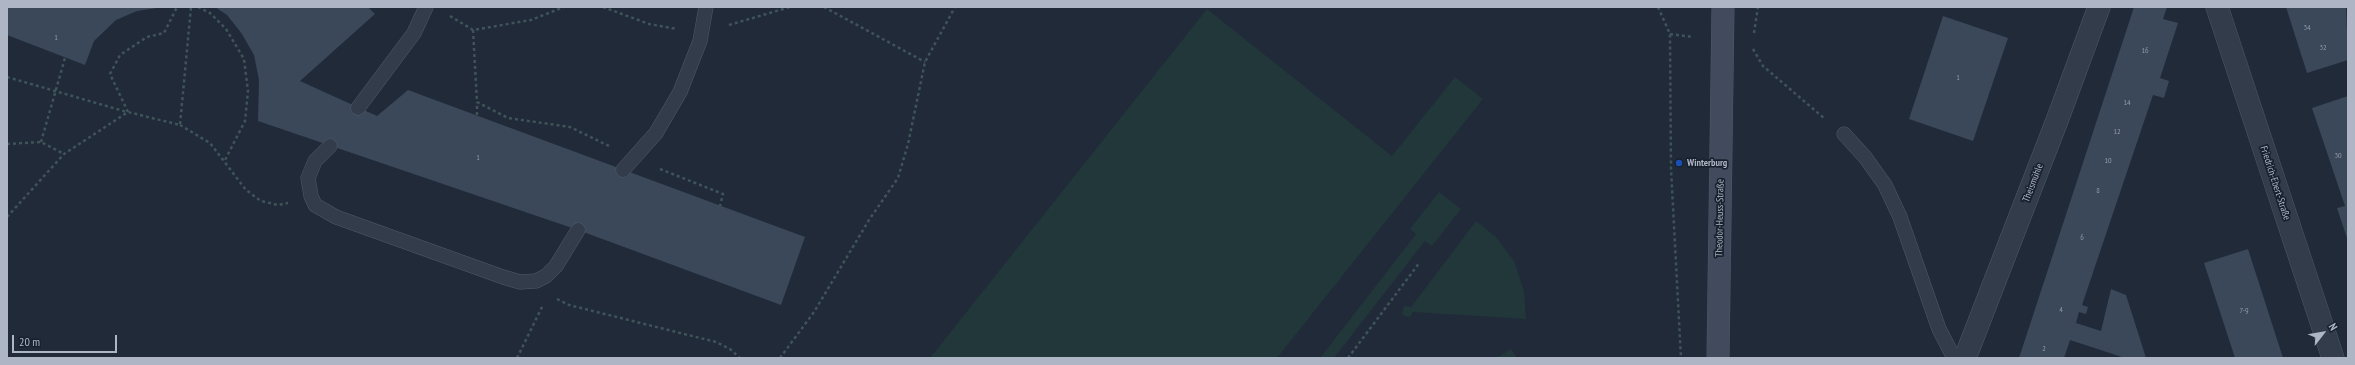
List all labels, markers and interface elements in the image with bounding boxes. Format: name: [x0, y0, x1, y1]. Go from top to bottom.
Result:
house number: 34: [2303, 23, 2311, 33]
house number: 1: [54, 33, 58, 43]
house number: 32: [2319, 43, 2327, 53]
house number: 16: [2141, 46, 2149, 56]
house number: 1: [1956, 73, 1960, 83]
house number: 14: [2123, 98, 2131, 108]
house number: 12: [2113, 127, 2121, 137]
street label: Friedrich-Ebert-Straße: [2257, 144, 2293, 222]
house number: 30: [2334, 151, 2342, 161]
house number: 1: [476, 153, 480, 163]
house number: 10: [2104, 156, 2112, 166]
place label: Winterburg: [1687, 157, 1727, 169]
marker: Winterburg: [1674, 158, 1684, 168]
street label: Theismühle: [2020, 162, 2046, 204]
street label: Theodor-Heuss-Straße: [1713, 179, 1727, 257]
house number: 8: [2096, 186, 2100, 196]
house number: 6: [2080, 233, 2084, 243]
house number: 4: [2059, 305, 2063, 315]
house number: 7-9: [2239, 306, 2249, 316]
north arrow: [2303, 313, 2343, 353]
text: N: [2326, 321, 2341, 333]
scale bar: [14, 327, 119, 353]
text: 20 m: [19, 334, 40, 349]
house number: 2: [2042, 344, 2046, 354]

